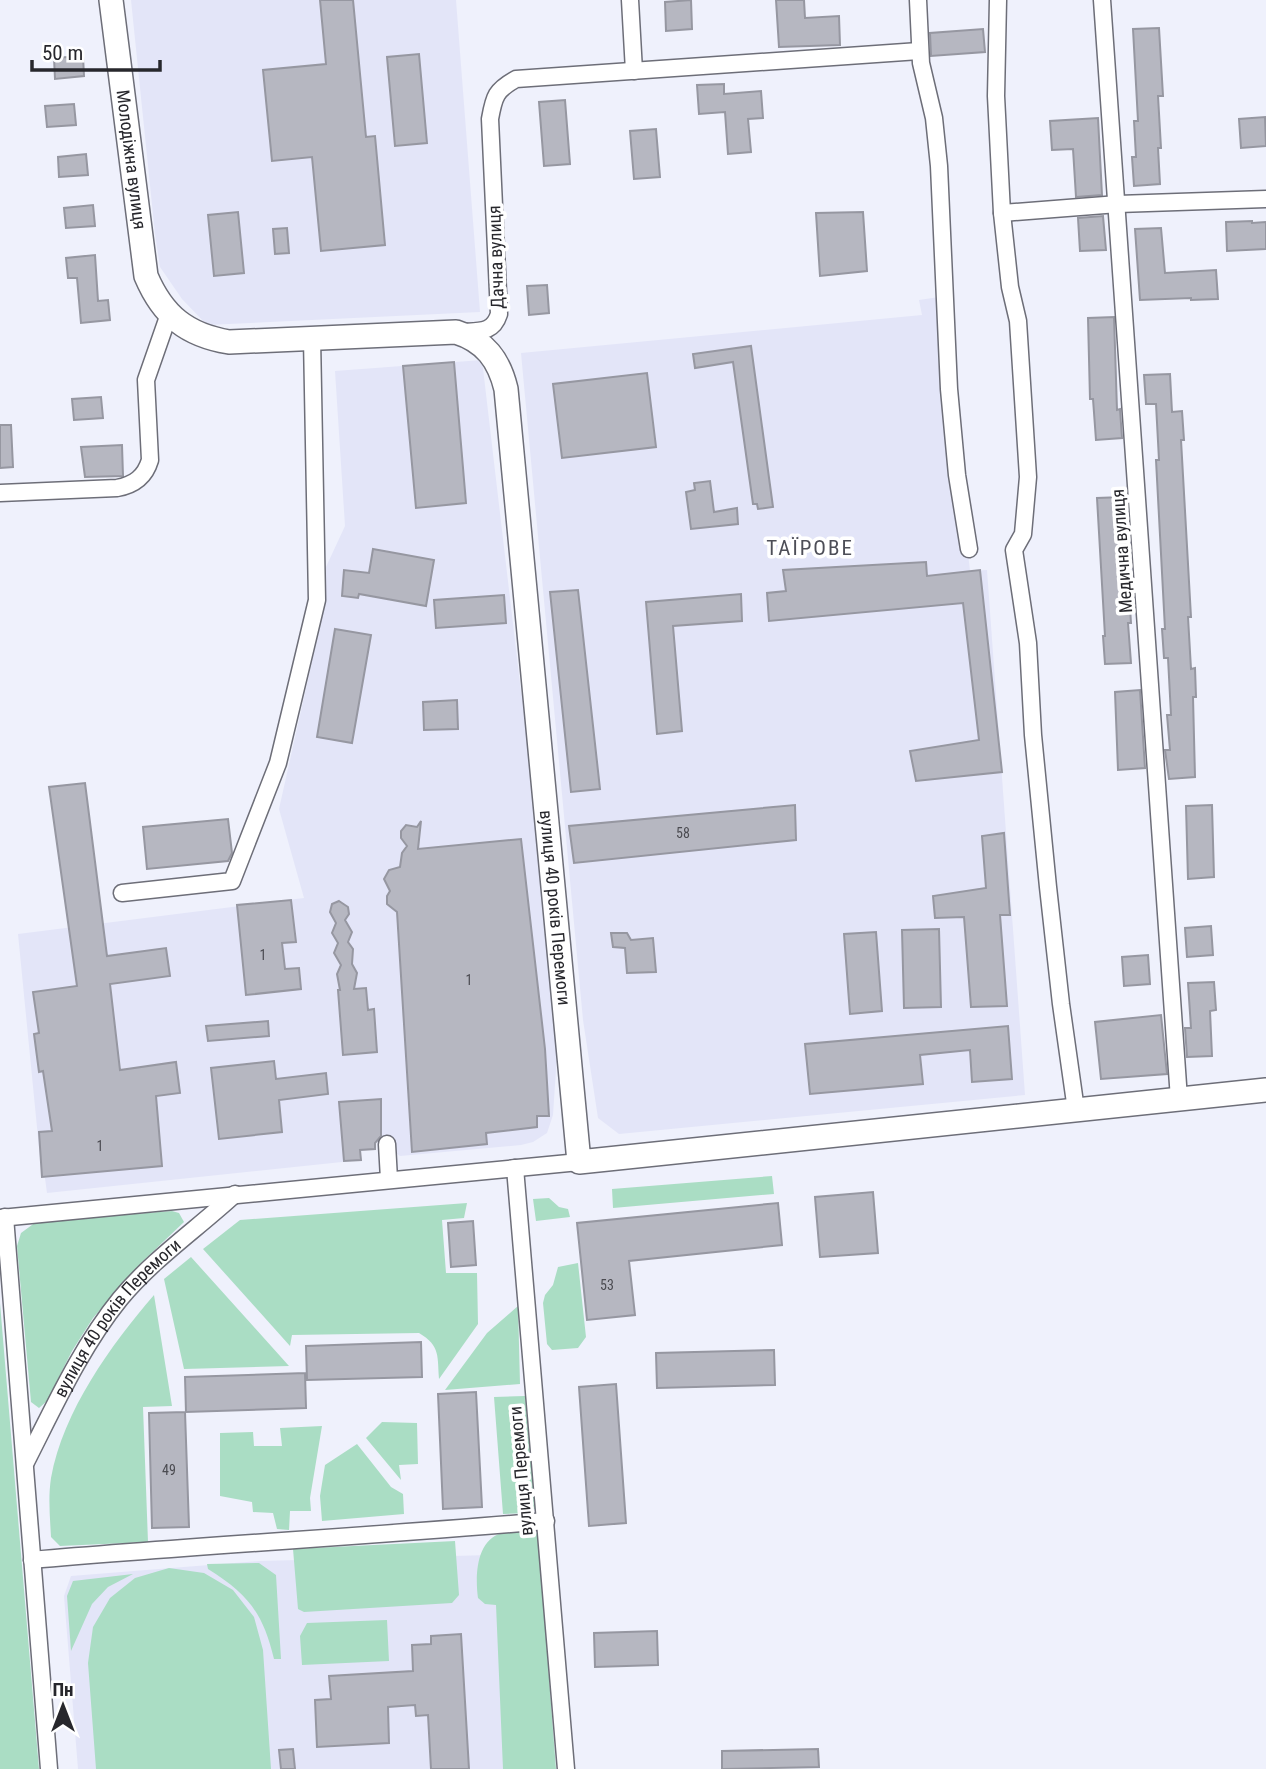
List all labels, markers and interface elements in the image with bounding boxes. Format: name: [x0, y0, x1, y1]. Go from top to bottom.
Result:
scale bar: [32, 28, 159, 72]
text: 50 m: [42, 41, 83, 65]
street label: Молодіжна вулиця: [112, 89, 151, 231]
street label: Дачна вулиця: [483, 205, 508, 309]
street label: Медична вулиця: [1107, 488, 1136, 614]
district label: ТАЇРОВЕ: [766, 536, 854, 560]
street label: вулиця 40 років Перемоги: [536, 809, 575, 1006]
house number: 58: [676, 825, 690, 841]
house number: 1: [260, 947, 266, 963]
house number: 1: [466, 972, 472, 988]
house number: 1: [97, 1138, 103, 1154]
street label: вулиця 40 років Перемоги: [50, 1234, 185, 1401]
house number: 53: [600, 1277, 614, 1293]
street label: вулиця Перемоги: [504, 1405, 537, 1537]
house number: 49: [162, 1462, 176, 1478]
north arrow: [28, 1671, 98, 1741]
text: Пн: [52, 1678, 74, 1701]

